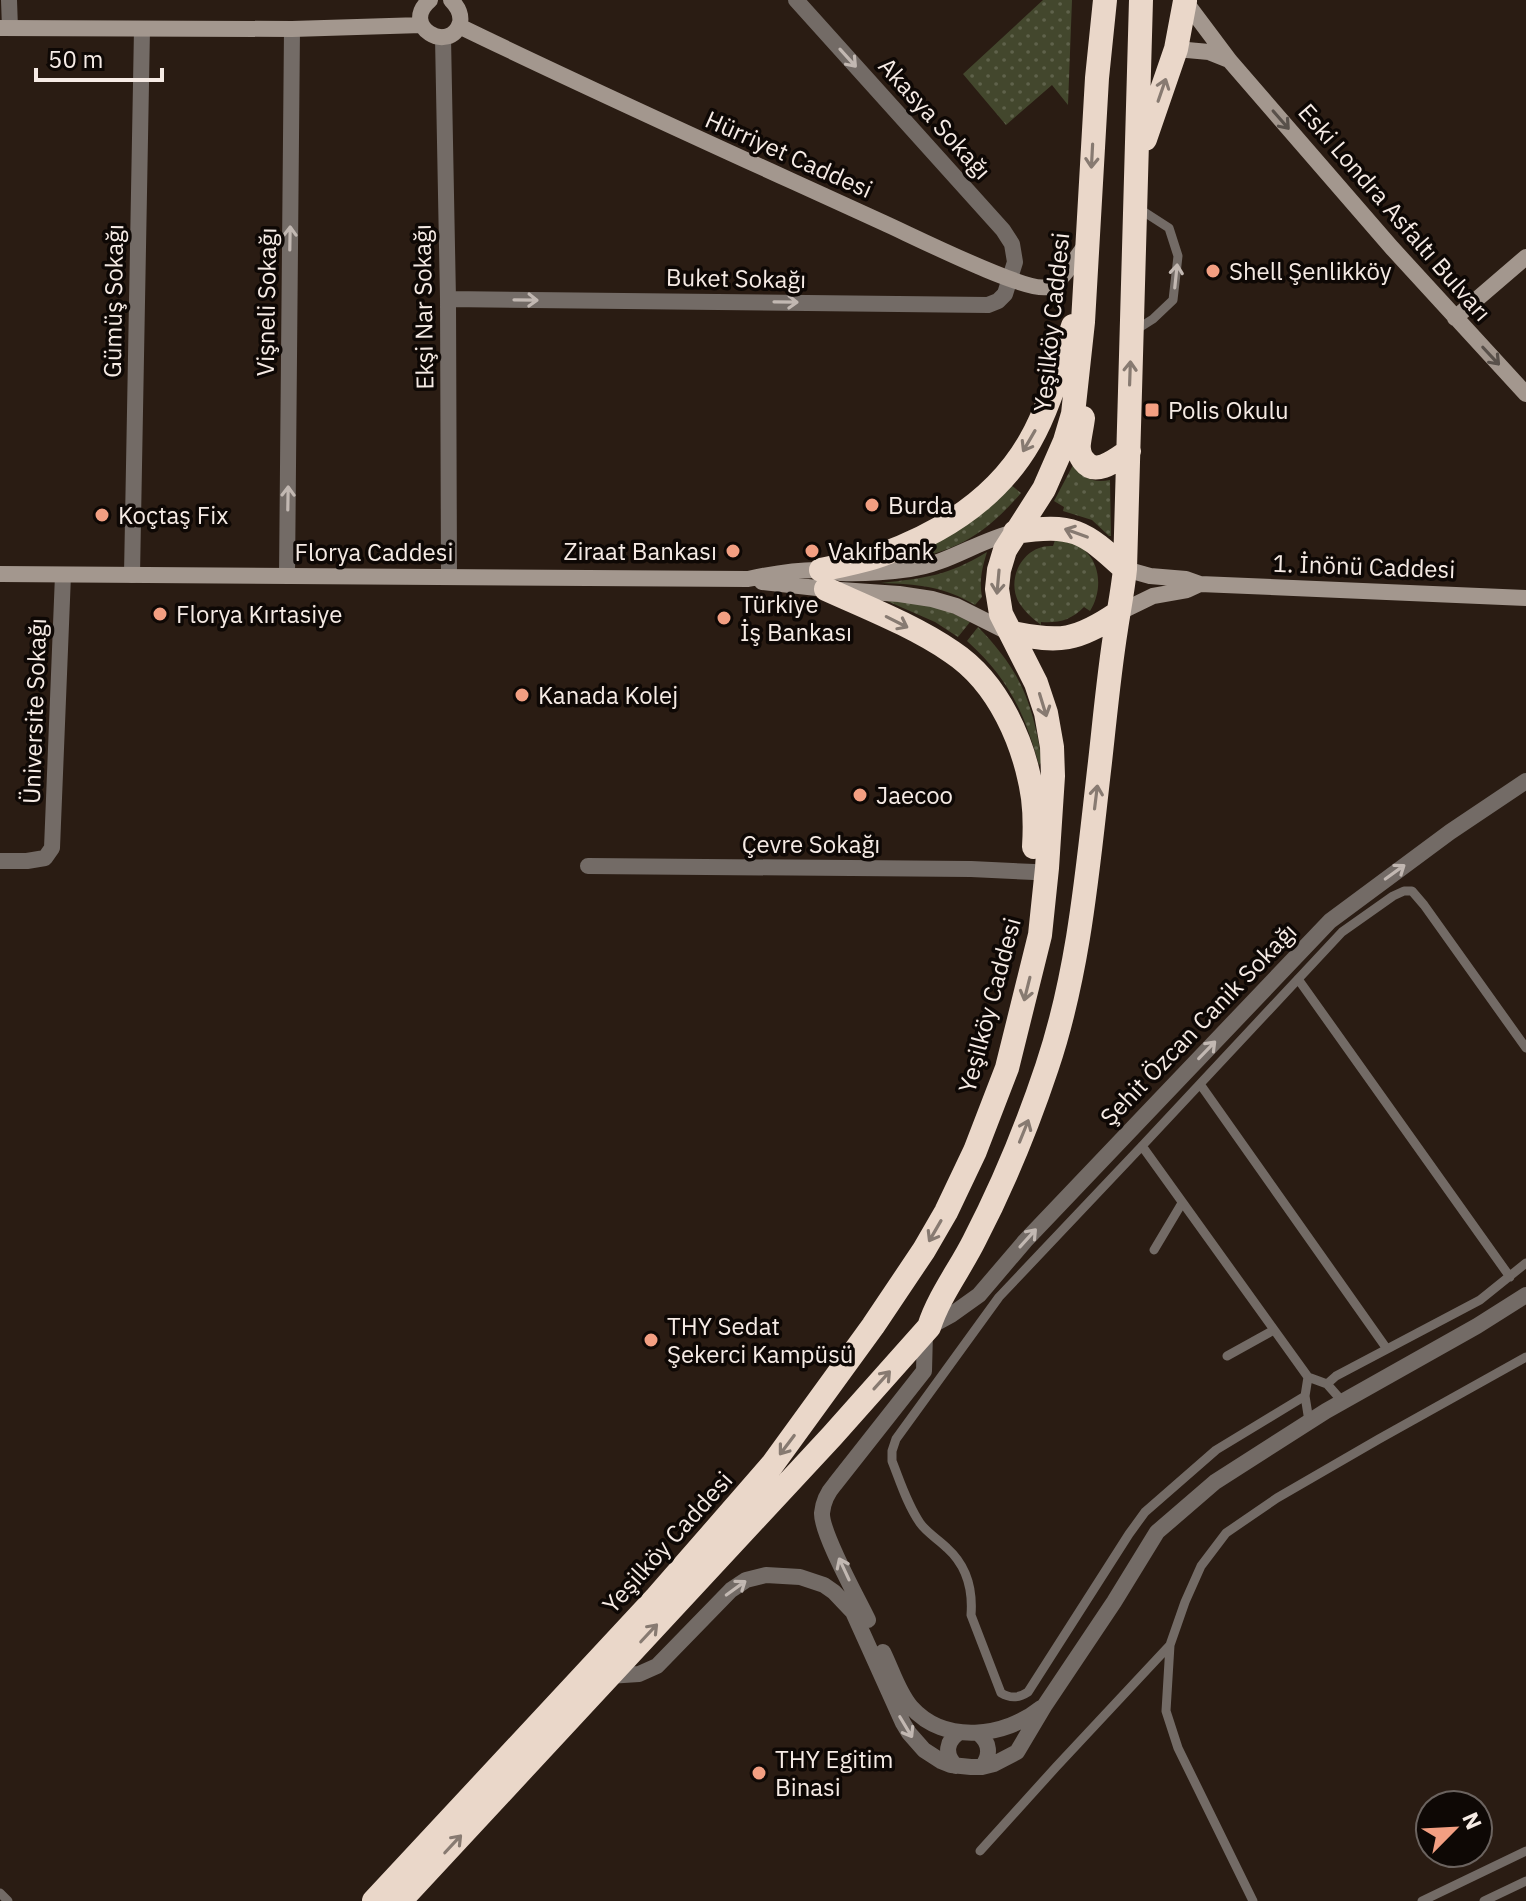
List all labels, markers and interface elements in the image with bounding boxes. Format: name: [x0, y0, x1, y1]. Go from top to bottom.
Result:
scale bar: [36, 32, 162, 82]
text: 50 m: [48, 43, 103, 75]
one-way arrow: [839, 48, 858, 68]
street label: Akasya Sokağı: [872, 50, 998, 186]
one-way arrow: [1155, 78, 1170, 103]
street label: Eski Londra Asfaltı Bulvarı: [1291, 96, 1499, 328]
street label: Hürriyet Caddesi: [700, 103, 878, 205]
one-way arrow: [1272, 109, 1290, 129]
one-way arrow: [1085, 142, 1100, 169]
street label: Gümüş Sokağı: [96, 224, 130, 378]
street label: Ekşi Nar Sokağı: [406, 224, 440, 390]
one-way arrow: [283, 225, 298, 252]
street label: Vişneli Sokağı: [249, 227, 283, 377]
street label: Yeşilköy Caddesi: [1026, 231, 1076, 413]
place label: Shell Şenlikköy: [1229, 255, 1392, 287]
street label: Buket Sokağı: [666, 261, 806, 295]
marker: Shell Şenlikköy: [1204, 262, 1222, 280]
one-way arrow: [1168, 263, 1183, 290]
one-way arrow: [512, 292, 539, 308]
one-way arrow: [772, 295, 799, 310]
one-way arrow: [1481, 346, 1500, 366]
one-way arrow: [1122, 360, 1137, 387]
place label: Polis Okulu: [1168, 394, 1289, 426]
marker: Polis Okulu: [1143, 401, 1161, 419]
one-way arrow: [1021, 429, 1037, 452]
one-way arrow: [280, 485, 296, 512]
place label: Burda: [888, 489, 953, 521]
marker: Burda: [863, 496, 881, 514]
place label: Koçtaş Fix: [118, 499, 228, 531]
marker: Koçtaş Fix: [93, 506, 111, 524]
one-way arrow: [1064, 525, 1089, 540]
place label: Ziraat Bankası: [563, 535, 717, 567]
place label: Vakıfbank: [828, 535, 935, 567]
street label: Florya Caddesi: [295, 536, 453, 568]
marker: Ziraat Bankası: [724, 542, 742, 560]
marker: Vakıfbank: [803, 542, 821, 560]
street label: 1. İnönü Caddesi: [1272, 547, 1456, 585]
one-way arrow: [991, 568, 1006, 595]
place label: Türkiye İş Bankası: [740, 588, 852, 648]
place label: Florya Kırtasiye: [176, 598, 342, 630]
marker: Florya Kırtasiye: [151, 605, 169, 623]
marker: Türkiye İş Bankası: [715, 609, 733, 627]
one-way arrow: [885, 614, 908, 630]
street label: Üniversite Sokağı: [15, 618, 53, 804]
place label: Kanada Kolej: [538, 679, 678, 711]
marker: Kanada Kolej: [513, 686, 531, 704]
one-way arrow: [1036, 692, 1051, 717]
place label: Jaecoo: [876, 779, 953, 811]
one-way arrow: [1088, 784, 1103, 811]
marker: Jaecoo: [851, 786, 869, 804]
street label: Çevre Sokağı: [742, 828, 880, 860]
one-way arrow: [1384, 863, 1405, 880]
street label: Yeşilköy Caddesi: [950, 914, 1028, 1096]
street label: Şehit Özcan Canik Sokağı: [1093, 916, 1303, 1132]
one-way arrow: [1019, 976, 1034, 1002]
one-way arrow: [1197, 1040, 1216, 1060]
one-way arrow: [1017, 1119, 1032, 1144]
one-way arrow: [927, 1219, 942, 1243]
one-way arrow: [1018, 1229, 1036, 1249]
place label: THY Sedat Şekerci Kampüsü: [667, 1310, 853, 1370]
marker: THY Sedat Şekerci Kampüsü: [642, 1331, 660, 1349]
one-way arrow: [873, 1370, 891, 1390]
one-way arrow: [779, 1434, 796, 1455]
street label: Yeşilköy Caddesi: [595, 1464, 739, 1620]
one-way arrow: [836, 1558, 851, 1582]
one-way arrow: [725, 1580, 746, 1597]
one-way arrow: [639, 1623, 658, 1643]
one-way arrow: [898, 1715, 914, 1738]
place label: THY Egitim Binasi: [775, 1743, 894, 1803]
marker: THY Egitim Binasi: [750, 1764, 768, 1782]
north arrow: [1414, 1789, 1494, 1869]
text: N: [1456, 1807, 1489, 1834]
one-way arrow: [443, 1835, 462, 1854]

